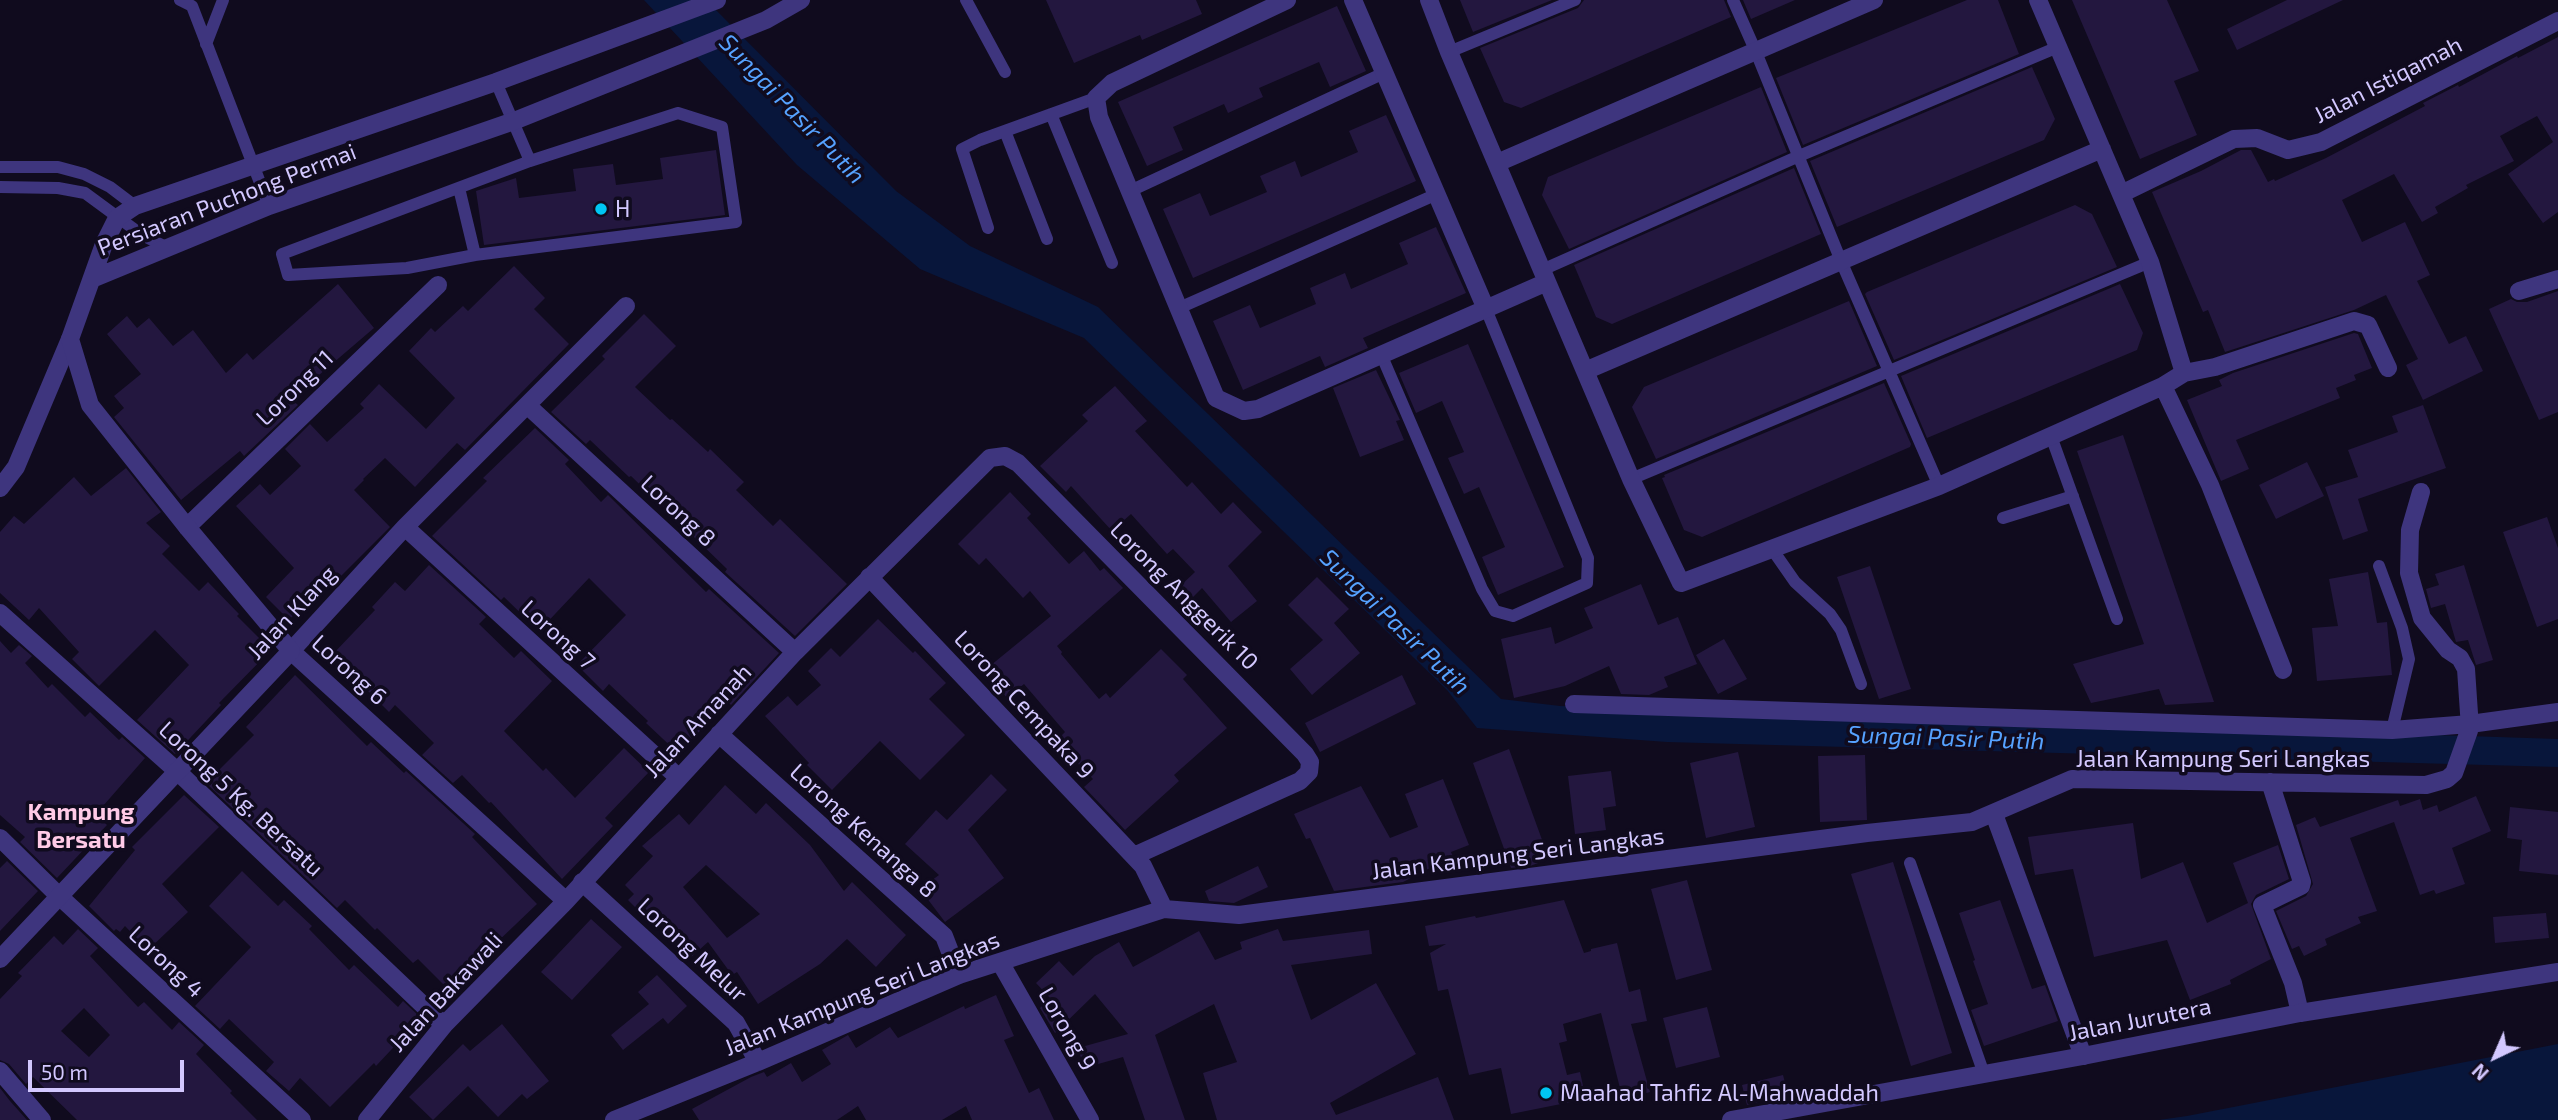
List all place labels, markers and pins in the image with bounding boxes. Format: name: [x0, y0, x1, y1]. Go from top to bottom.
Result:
place label: H: [615, 195, 630, 223]
marker: H: [593, 201, 609, 217]
place label: Maahad Tahfiz Al-Mahwaddah: [1560, 1079, 1879, 1107]
marker: Maahad Tahfiz Al-Mahwaddah: [1538, 1085, 1554, 1101]

